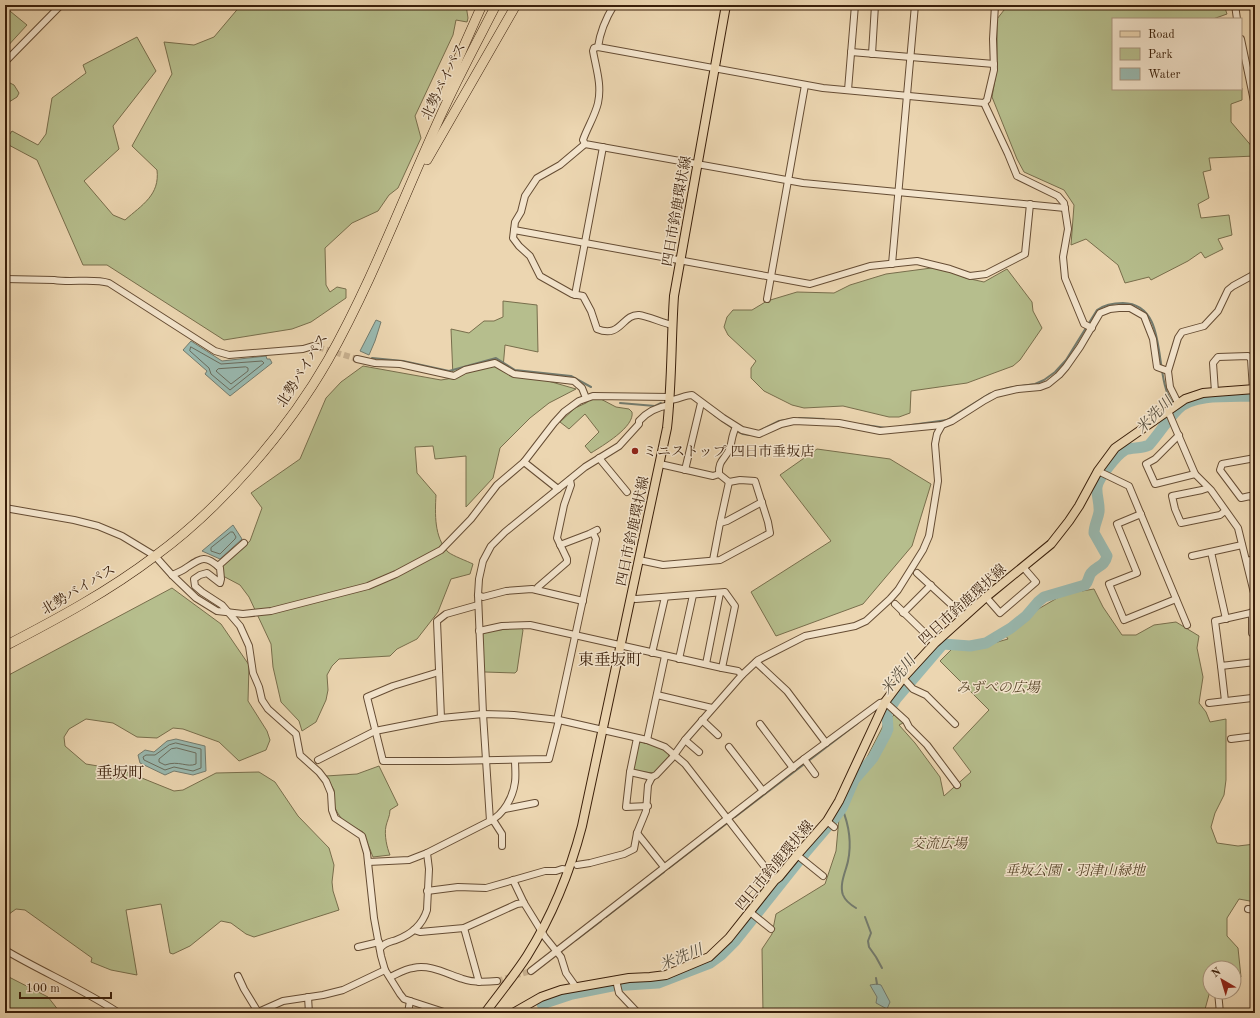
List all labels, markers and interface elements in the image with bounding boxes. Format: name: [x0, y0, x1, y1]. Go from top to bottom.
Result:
legend: [1112, 18, 1242, 90]
text: Road: [1148, 29, 1175, 41]
street label: 北勢バイパス: [418, 40, 469, 122]
text: Park: [1148, 49, 1173, 61]
text: Water: [1148, 69, 1181, 81]
street label: 四日市鈴鹿環状線: [659, 155, 694, 268]
street label: 北勢バイパス: [274, 331, 331, 410]
water label: 米洗川: [1132, 392, 1178, 437]
place label: ミニストップ 四日市垂坂店: [643, 444, 815, 459]
marker: ミニストップ 四日市垂坂店: [630, 446, 640, 456]
street label: 四日市鈴鹿環状線: [614, 475, 651, 587]
street label: 北勢バイパス: [39, 561, 118, 617]
street label: 四日市鈴鹿環状線: [916, 561, 1009, 647]
district label: 東垂坂町: [578, 651, 642, 669]
water label: 米洗川: [878, 651, 920, 698]
park label: みずべの広場: [956, 680, 1042, 695]
district label: 垂坂町: [96, 764, 144, 782]
street label: 四日市鈴鹿環状線: [733, 818, 816, 913]
park label: 交流広場: [911, 836, 969, 851]
park label: 垂坂公園・羽津山緑地: [1005, 863, 1147, 878]
water label: 米洗川: [657, 940, 707, 974]
north arrow: [1202, 960, 1242, 1000]
text: N: [1210, 966, 1224, 980]
scale bar: [20, 974, 111, 1000]
text: 100 m: [26, 983, 60, 995]

